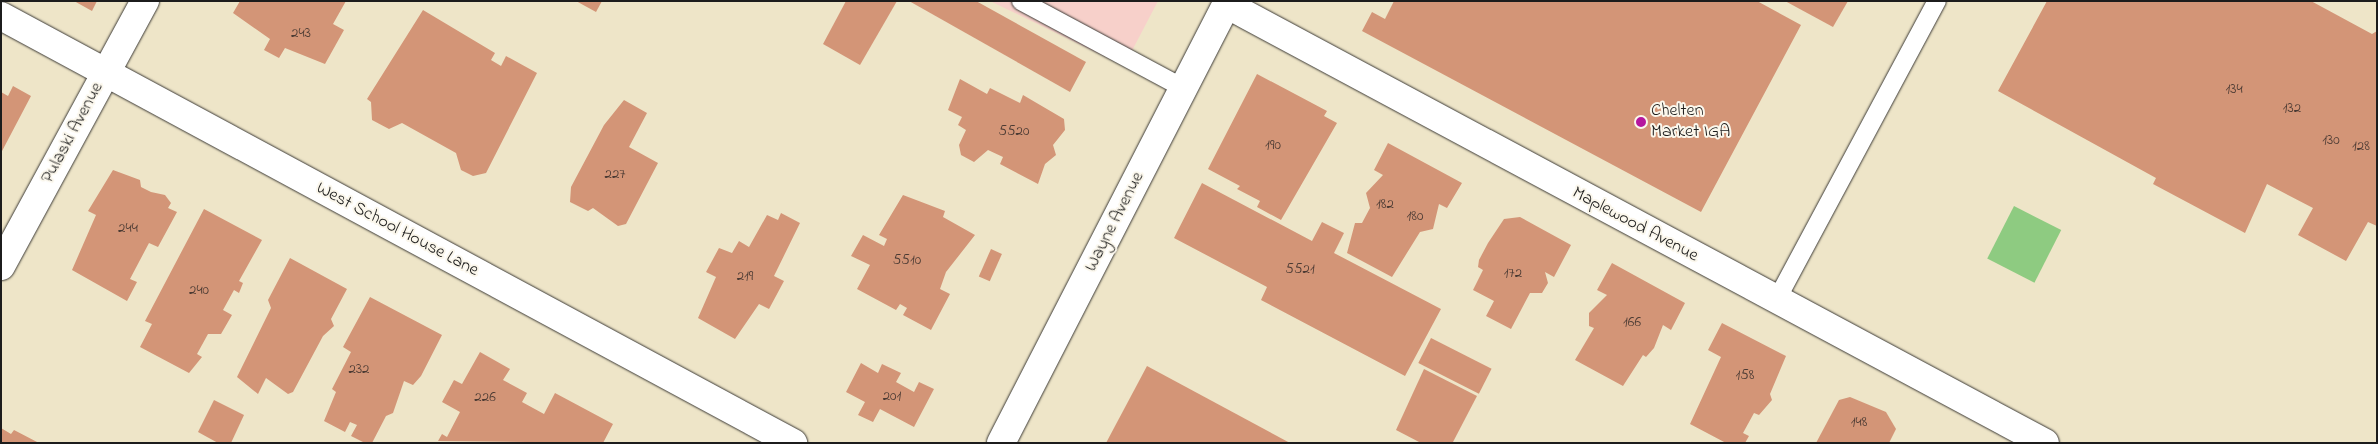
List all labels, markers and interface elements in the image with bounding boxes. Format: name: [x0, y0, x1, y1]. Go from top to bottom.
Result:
house number: 243: [291, 25, 311, 43]
street label: Pulaski Avenue: [37, 79, 109, 187]
house number: 134: [2225, 81, 2243, 99]
house number: 132: [2283, 100, 2301, 118]
place label: Chelten Market IGA: [1651, 101, 1730, 144]
marker: Chelten Market IGA: [1635, 116, 1647, 128]
house number: 5520: [998, 123, 1030, 141]
house number: 130: [2322, 132, 2340, 150]
house number: 190: [1265, 137, 1281, 155]
house number: 128: [2352, 138, 2370, 156]
house number: 227: [604, 166, 626, 184]
street label: Wayne Avenue: [1081, 169, 1149, 275]
street label: West School House Lane: [312, 178, 482, 282]
street label: Maplewood Avenue: [1568, 183, 1702, 267]
house number: 182: [1376, 196, 1394, 214]
house number: 180: [1407, 208, 1423, 226]
house number: 244: [118, 220, 138, 238]
house number: 5510: [893, 252, 921, 270]
house number: 5521: [1285, 261, 1315, 279]
house number: 172: [1504, 265, 1522, 283]
house number: 219: [737, 268, 753, 286]
house number: 240: [189, 282, 209, 300]
house number: 166: [1623, 314, 1641, 332]
house number: 232: [348, 361, 370, 379]
house number: 158: [1736, 367, 1754, 385]
house number: 201: [883, 388, 901, 406]
house number: 226: [474, 389, 496, 407]
house number: 148: [1851, 414, 1867, 432]

